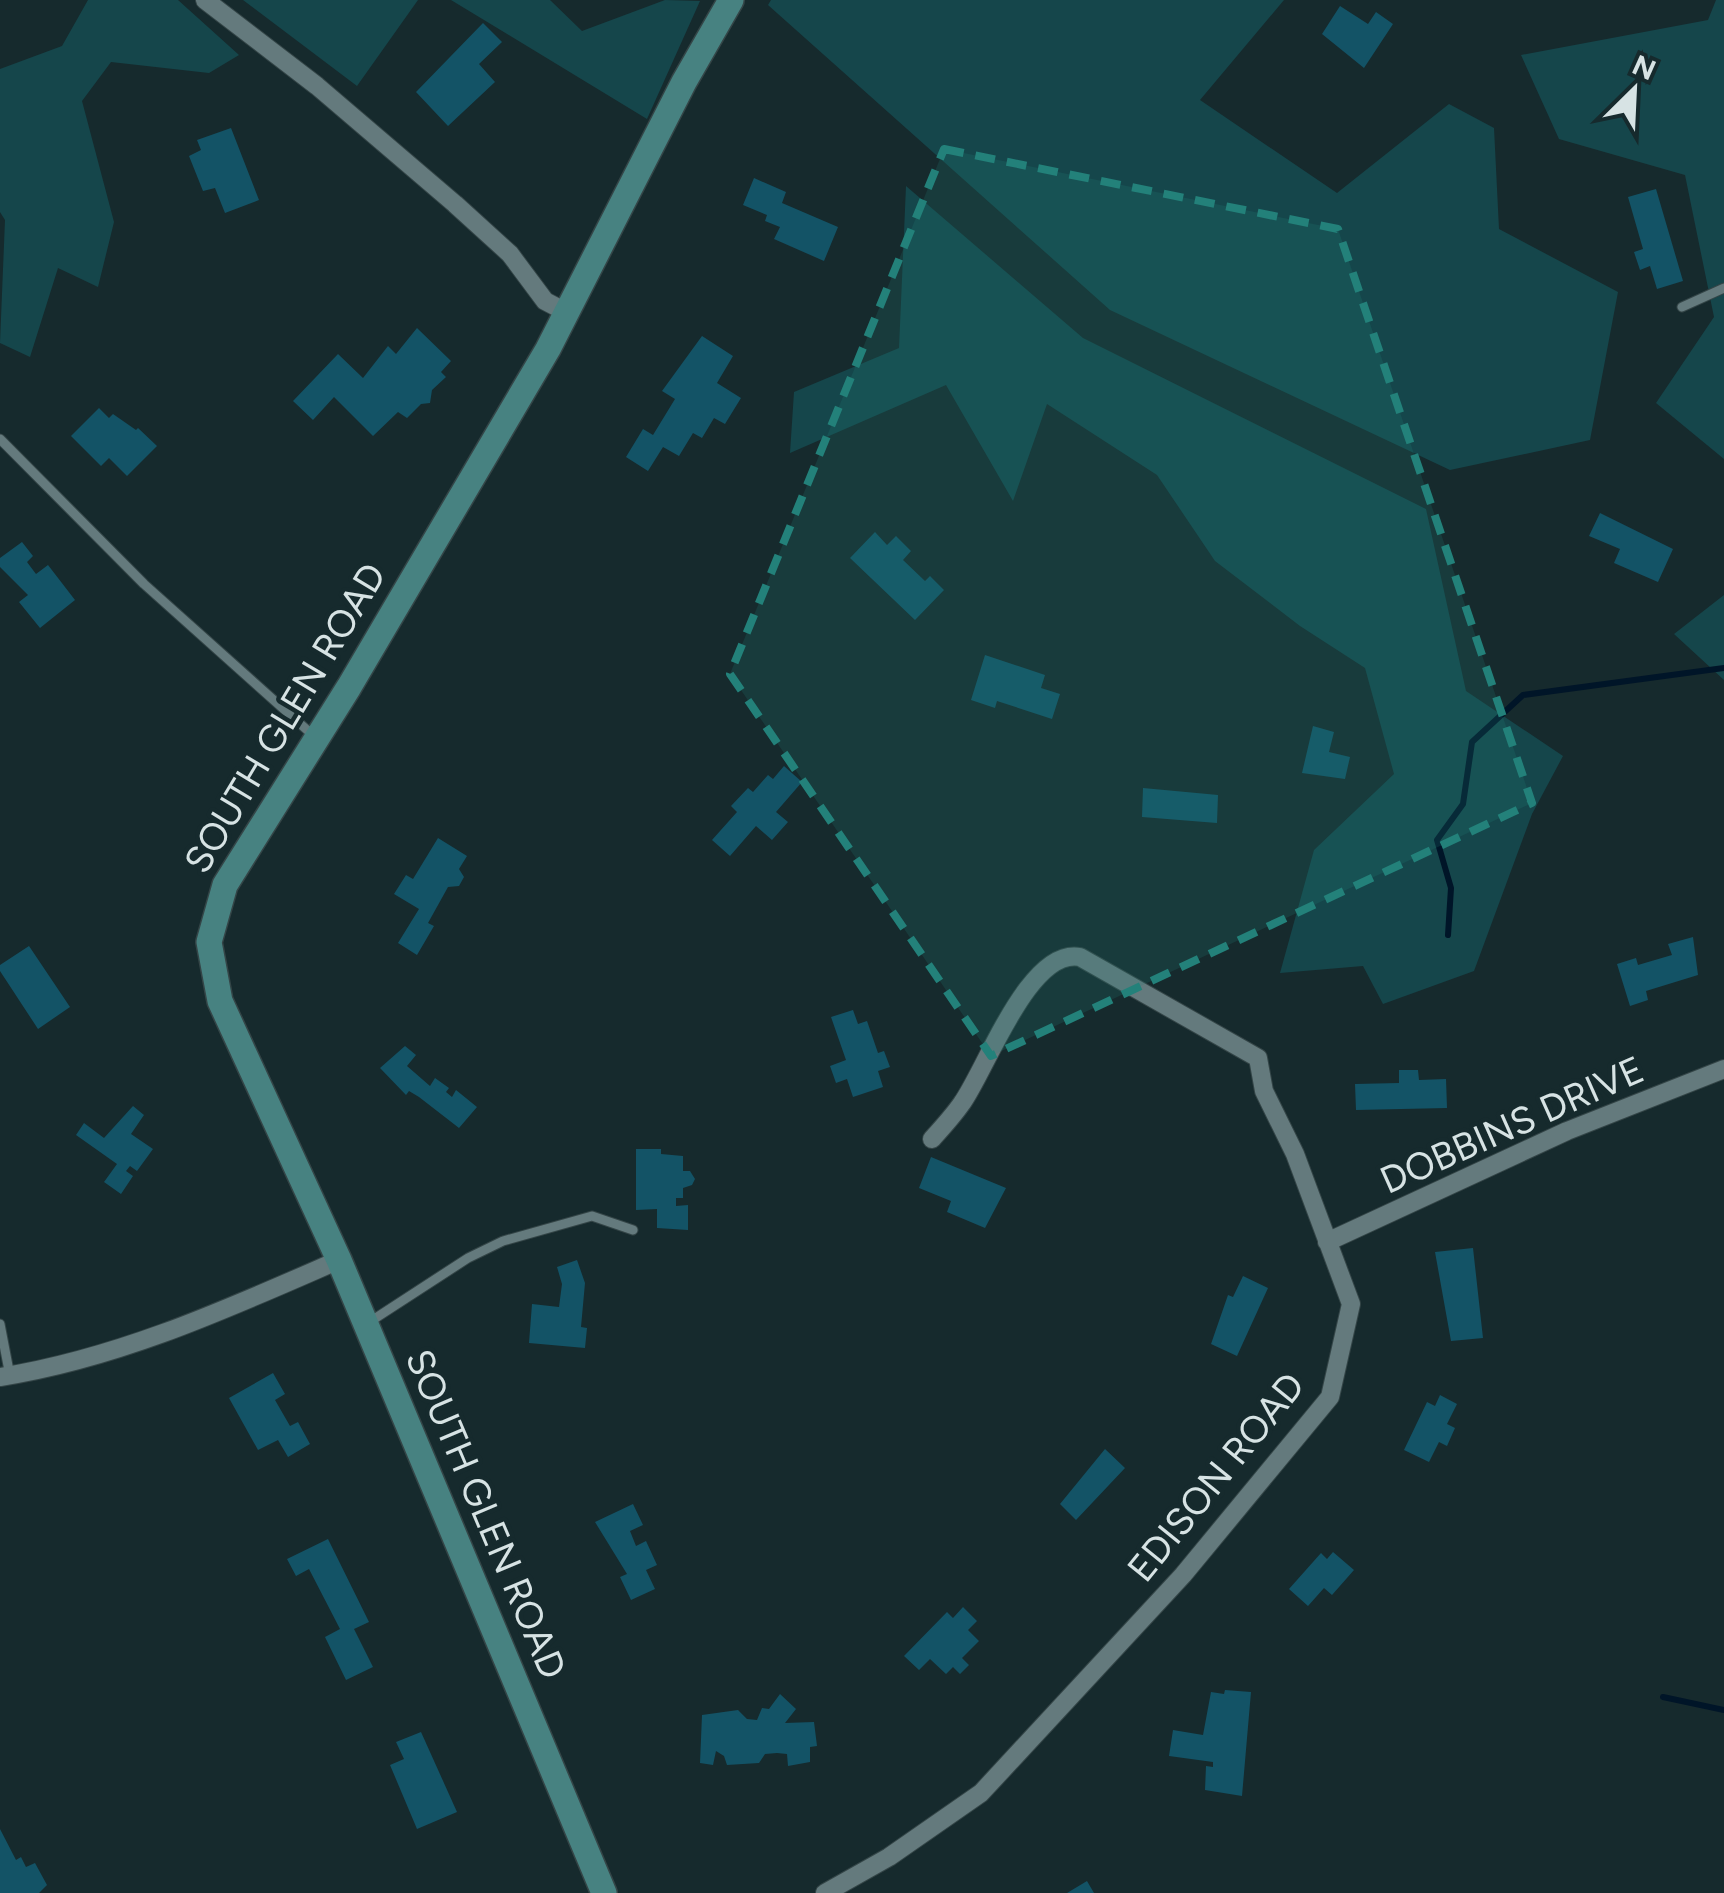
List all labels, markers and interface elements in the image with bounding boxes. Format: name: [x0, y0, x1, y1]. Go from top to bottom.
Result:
north arrow: [1584, 40, 1684, 140]
text: N: [1627, 47, 1661, 87]
street label: SOUTH GLEN ROAD: [174, 555, 396, 881]
street label: DOBBINS DRIVE: [1373, 1046, 1651, 1204]
street label: SOUTH GLEN ROAD: [396, 1342, 576, 1686]
street label: EDISON ROAD: [1118, 1363, 1314, 1591]

